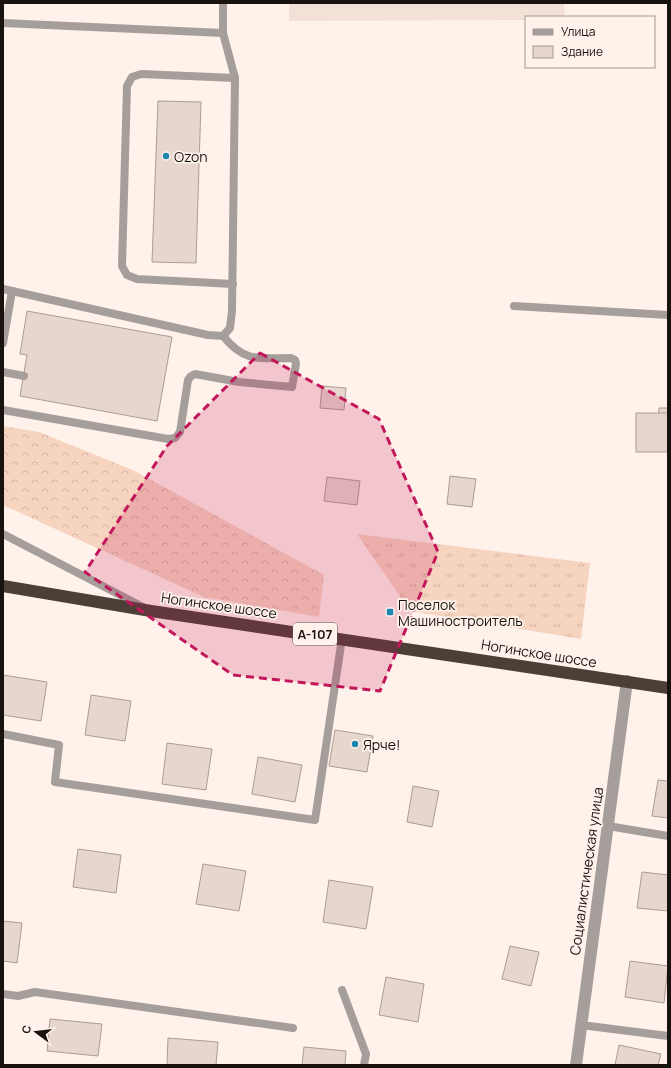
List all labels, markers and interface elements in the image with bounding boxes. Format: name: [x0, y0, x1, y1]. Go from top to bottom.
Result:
legend: [525, 16, 655, 68]
text: Улица: [561, 23, 595, 40]
text: Здание: [561, 43, 603, 60]
place label: Ozon: [174, 147, 208, 166]
marker: Ozon: [161, 151, 171, 161]
street label: Ногинское шоссе: [160, 587, 278, 623]
place label: Поселок Машиностроитель: [398, 595, 523, 630]
marker: Поселок Машиностроитель: [385, 607, 395, 617]
road number: А-107: [293, 623, 337, 645]
street label: Ногинское шоссе: [480, 634, 598, 672]
place label: Ярче!: [363, 735, 400, 754]
marker: Ярче!: [350, 739, 360, 749]
street label: Социалистическая улица: [565, 786, 607, 956]
north arrow: [16, 1012, 56, 1052]
text: С: [18, 1023, 34, 1035]

